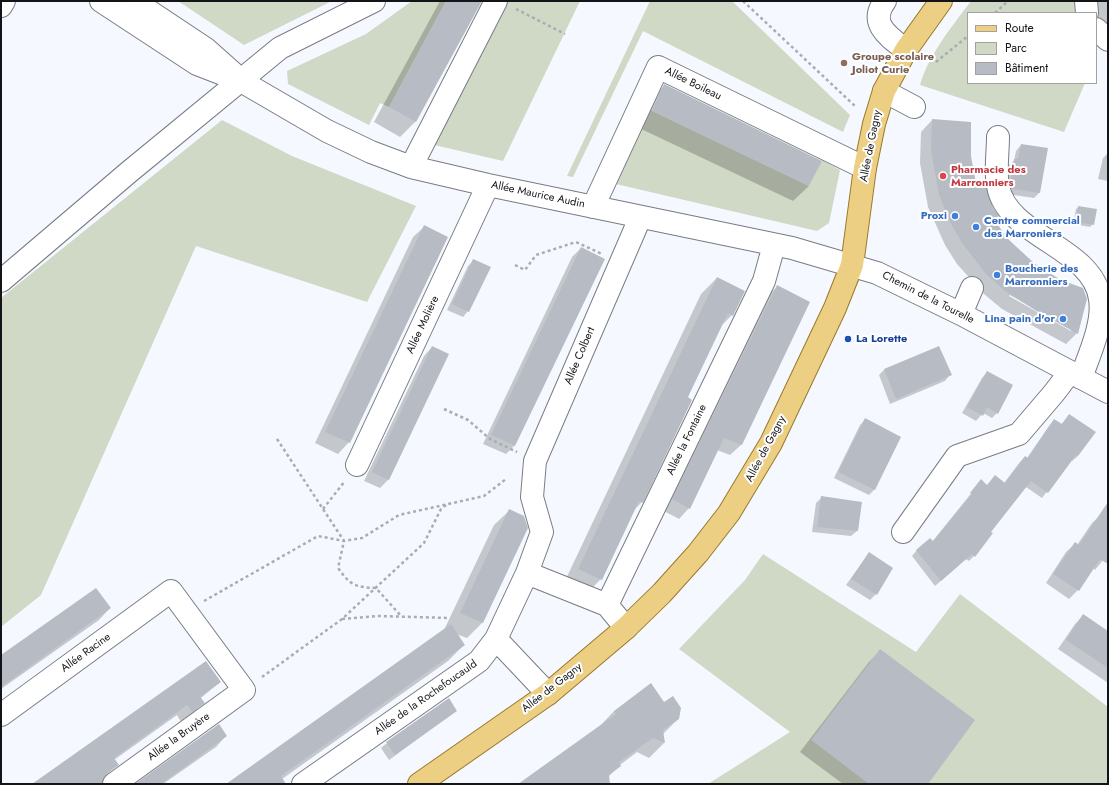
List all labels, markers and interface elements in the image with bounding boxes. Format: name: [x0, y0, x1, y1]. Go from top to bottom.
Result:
legend: [967, 12, 1097, 84]
text: Route: [1005, 19, 1034, 37]
text: Parc: [1005, 39, 1027, 57]
place label: Groupe scolaire Joliot Curie: [852, 50, 934, 76]
marker: Groupe scolaire Joliot Curie: [839, 58, 849, 68]
text: Bâtiment: [1005, 59, 1048, 77]
street label: Allée Boileau: [663, 65, 723, 103]
street label: Allée de Gagny: [858, 109, 884, 183]
place label: Pharmacie des Marronniers: [951, 163, 1026, 189]
marker: Pharmacie des Marronniers: [938, 171, 948, 181]
street label: Allée Maurice Audin: [490, 179, 586, 211]
place label: Proxi: [921, 209, 947, 223]
marker: Proxi: [950, 211, 960, 221]
place label: Centre commercial des Marroniers: [984, 214, 1080, 240]
marker: Centre commercial des Marroniers: [971, 222, 981, 232]
place label: Boucherie des Marronniers: [1005, 262, 1078, 288]
street label: Chemin de la Tourelle: [880, 269, 976, 327]
marker: Boucherie des Marronniers: [992, 270, 1002, 280]
street label: Allée Molière: [404, 294, 442, 356]
place label: Lina pain d'or: [985, 312, 1055, 326]
marker: Lina pain d'or: [1058, 314, 1068, 324]
street label: Allée Colbert: [562, 325, 598, 387]
place label: La Lorette: [856, 332, 907, 346]
marker: La Lorette: [843, 334, 853, 344]
street label: Allée la Fontaine: [664, 402, 710, 478]
street label: Allée de Gagny: [743, 414, 789, 484]
street label: Allée Racine: [59, 631, 113, 675]
street label: Allée de la Rochefoucauld: [372, 658, 480, 738]
street label: Allée de Gagny: [519, 660, 585, 716]
street label: Allée la Bruyère: [145, 710, 213, 764]

